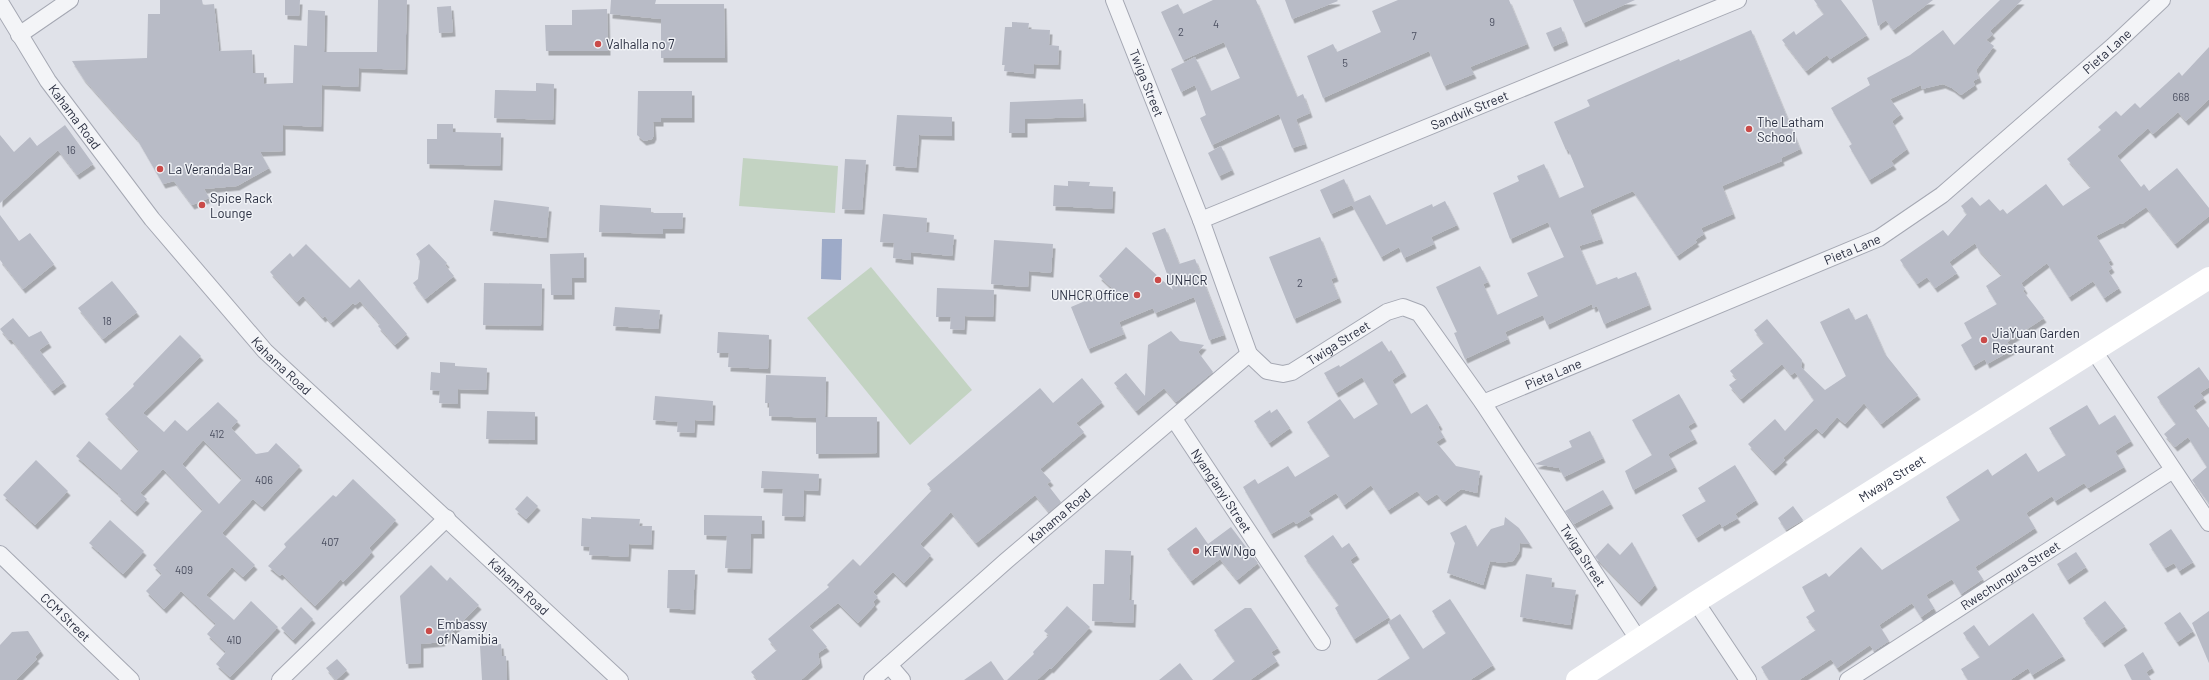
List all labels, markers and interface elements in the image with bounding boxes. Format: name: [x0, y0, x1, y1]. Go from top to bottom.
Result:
house number: 9: [1489, 15, 1495, 28]
house number: 4: [1213, 17, 1219, 30]
house number: 2: [1178, 25, 1184, 38]
street label: Pieta Lane: [2079, 25, 2134, 77]
house number: 7: [1411, 29, 1417, 42]
place label: Valhalla no 7: [606, 36, 674, 52]
marker: Valhalla no 7: [593, 39, 603, 49]
street label: Twiga Street: [1126, 47, 1167, 119]
house number: 5: [1342, 56, 1348, 69]
street label: Kahama Road: [45, 81, 104, 152]
street label: Sandvik Street: [1428, 87, 1511, 133]
house number: 668: [2172, 90, 2190, 103]
place label: The Latham School: [1757, 114, 1824, 145]
marker: The Latham School: [1744, 124, 1754, 134]
house number: 16: [66, 143, 76, 156]
place label: La Veranda Bar: [168, 161, 253, 177]
marker: La Veranda Bar: [155, 164, 165, 174]
place label: Spice Rack Lounge: [210, 190, 273, 221]
marker: Spice Rack Lounge: [197, 200, 207, 210]
street label: Pieta Lane: [1822, 230, 1883, 268]
place label: UNHCR: [1166, 272, 1208, 288]
marker: UNHCR: [1153, 275, 1163, 285]
house number: 2: [1297, 276, 1303, 289]
place label: UNHCR Office: [1051, 287, 1129, 303]
marker: UNHCR Office: [1132, 290, 1142, 300]
house number: 18: [102, 314, 112, 327]
street label: Twiga Street: [1304, 317, 1373, 369]
place label: JiaYuan Garden Restaurant: [1992, 325, 2080, 356]
street label: Kahama Road: [248, 333, 315, 398]
marker: JiaYuan Garden Restaurant: [1979, 335, 1989, 345]
street label: Pieta Lane: [1522, 355, 1584, 393]
house number: 412: [210, 427, 225, 440]
street label: Nyang'anyi Street: [1188, 446, 1255, 536]
street label: Mwaya Street: [1856, 451, 1928, 505]
house number: 406: [255, 473, 273, 486]
street label: Kahama Road: [1025, 485, 1094, 547]
street label: Twiga Street: [1557, 521, 1609, 590]
house number: 407: [321, 535, 339, 548]
street label: Rwechungura Street: [1957, 537, 2063, 613]
place label: KFW Ngo: [1204, 543, 1256, 559]
marker: KFW Ngo: [1191, 546, 1201, 556]
street label: Kahama Road: [485, 554, 552, 618]
house number: 409: [175, 563, 193, 576]
street label: CCM Street: [37, 589, 94, 645]
place label: Embassy of Namibia: [437, 616, 498, 647]
marker: Embassy of Namibia: [424, 626, 434, 636]
house number: 410: [226, 633, 242, 646]

